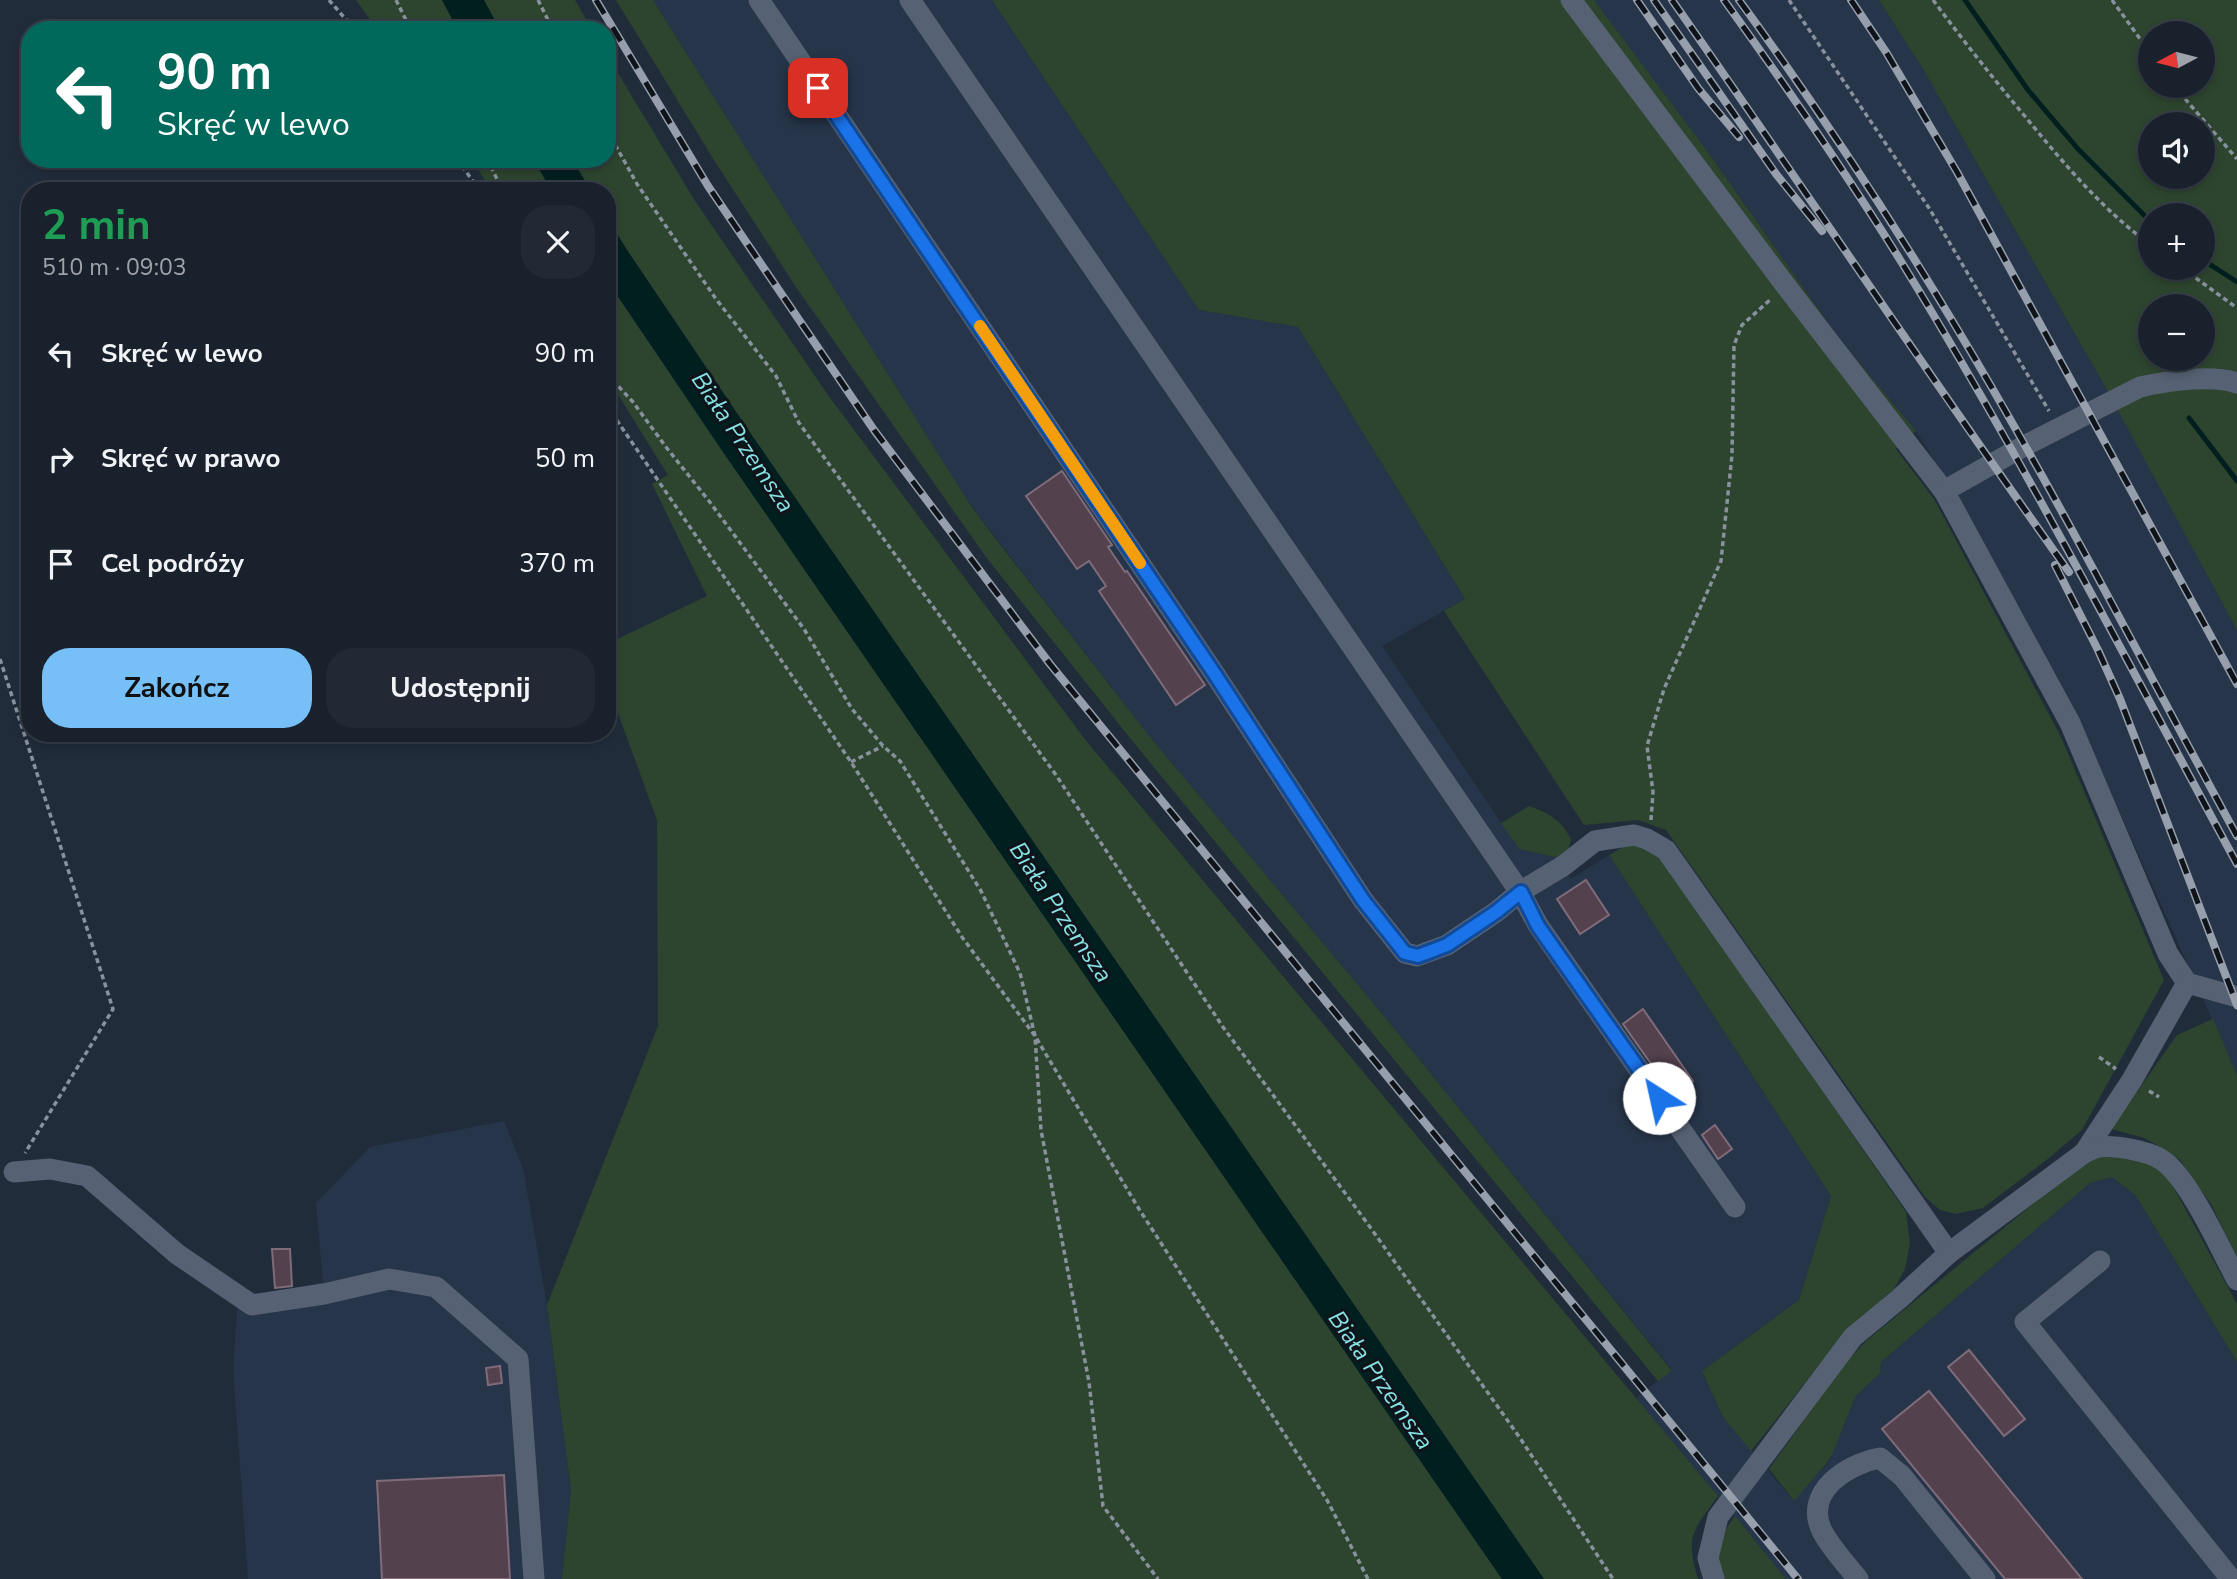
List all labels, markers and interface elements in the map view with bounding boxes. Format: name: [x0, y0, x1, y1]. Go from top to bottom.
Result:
north arrow: [2138, 21, 2216, 98]
map controls: [2138, 21, 2215, 371]
text: 90 m: [157, 39, 272, 106]
icon: left: [42, 49, 133, 140]
pin: [788, 58, 848, 118]
icon: arrive: [799, 69, 837, 107]
text: Skręć w lewo: [157, 103, 350, 146]
button: sound: [2138, 112, 2215, 189]
text: 2 min: [42, 197, 151, 254]
button: +: [2138, 203, 2215, 280]
button: close: [521, 205, 595, 279]
text: 510 m · 09:03: [42, 252, 187, 283]
button: −: [2138, 294, 2215, 371]
icon: left: [42, 335, 80, 373]
text: Skręć w lewo: [101, 336, 263, 371]
text: 90 m: [535, 336, 595, 371]
water label: Biała Przemsza: [684, 365, 802, 519]
icon: right: [42, 440, 80, 478]
text: Skręć w prawo: [101, 441, 281, 476]
text: 50 m: [535, 441, 595, 476]
icon: arrive: [42, 545, 80, 583]
text: Cel podróży: [101, 546, 244, 581]
text: 370 m: [519, 546, 595, 581]
button: Zakończ: [42, 648, 312, 728]
button: Udostępnij: [326, 648, 595, 728]
water label: Biała Przemsza: [1002, 835, 1120, 989]
position arrow: [1622, 1061, 1696, 1135]
water label: Biała Przemsza: [1321, 1304, 1441, 1456]

